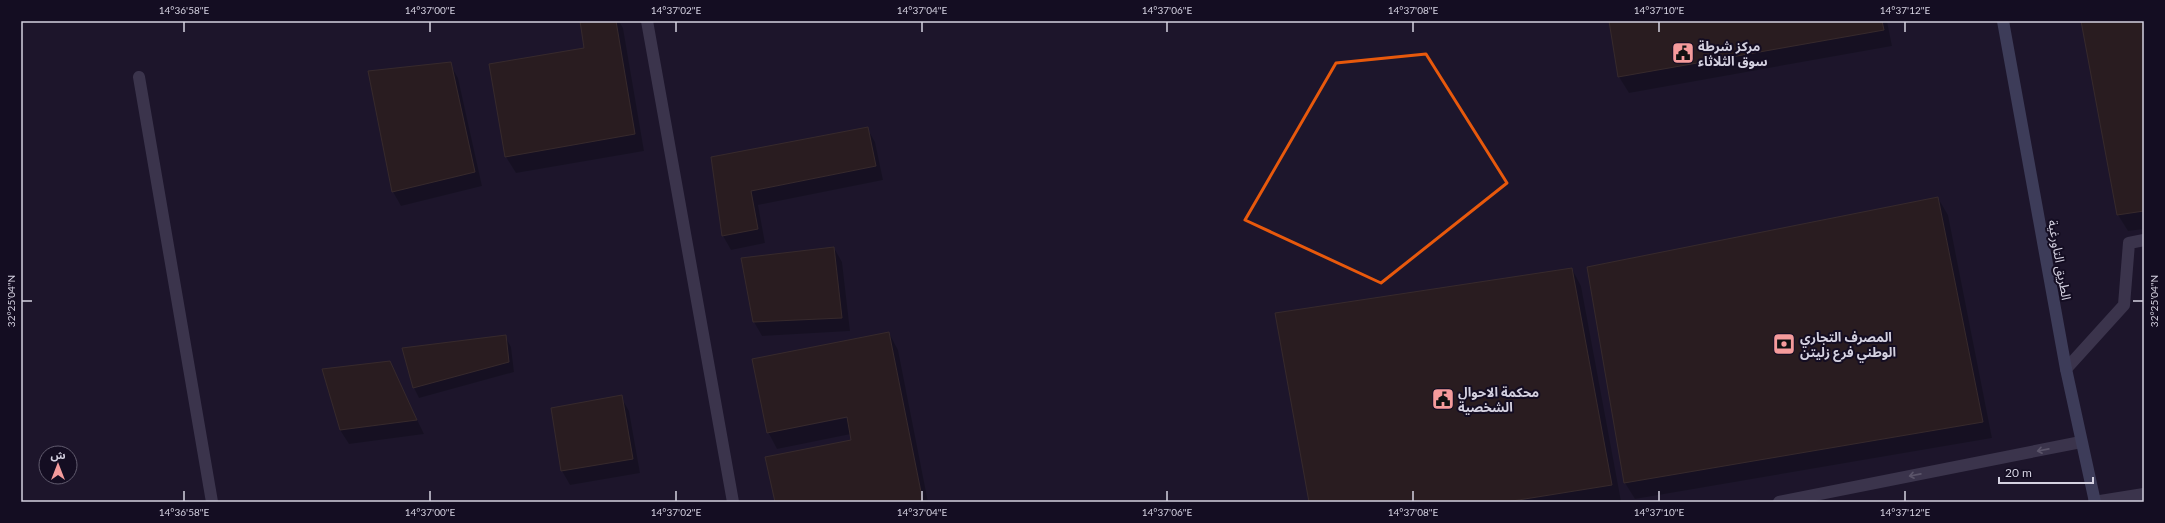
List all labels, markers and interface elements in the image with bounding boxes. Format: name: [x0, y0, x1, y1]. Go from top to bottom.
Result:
text: 14°36'58"E: [159, 4, 209, 16]
text: 14°37'00"E: [405, 4, 455, 16]
text: 14°37'02"E: [651, 4, 701, 16]
text: 14°37'04"E: [897, 4, 947, 16]
text: 14°37'06"E: [1142, 4, 1192, 16]
text: 14°37'08"E: [1388, 4, 1438, 16]
text: 14°37'10"E: [1634, 4, 1684, 16]
text: 14°37'12"E: [1880, 4, 1930, 16]
place label: مركز شرطة سوق الثلاثاء: [1698, 38, 1768, 69]
public building icon: مركز شرطة سوق الثلاثاء: [1670, 40, 1696, 66]
street label: الطريق التاورغية: [2044, 219, 2075, 302]
text: 32°25'04"N: [5, 275, 17, 327]
text: 32°25'04"N: [2148, 275, 2160, 327]
place label: المصرف التجاري الوطني فرع زليتن: [1800, 329, 1896, 363]
bank icon: المصرف التجاري الوطني فرع زليتن: [1771, 331, 1797, 357]
place label: محكمة الاحوال الشخصية: [1458, 384, 1539, 415]
public building icon: محكمة الاحوال الشخصية: [1430, 386, 1456, 412]
north arrow: [38, 445, 78, 485]
one-way arrow: [2037, 446, 2050, 454]
text: ش: [50, 448, 66, 462]
scale bar: [1999, 459, 2093, 485]
text: 20 m: [2005, 465, 2032, 480]
one-way arrow: [1909, 471, 1922, 479]
text: 14°36'58"E: [159, 506, 209, 518]
text: 14°37'00"E: [405, 506, 455, 518]
text: 14°37'02"E: [651, 506, 701, 518]
text: 14°37'04"E: [897, 506, 947, 518]
text: 14°37'06"E: [1142, 506, 1192, 518]
text: 14°37'08"E: [1388, 506, 1438, 518]
text: 14°37'10"E: [1634, 506, 1684, 518]
text: 14°37'12"E: [1880, 506, 1930, 518]

